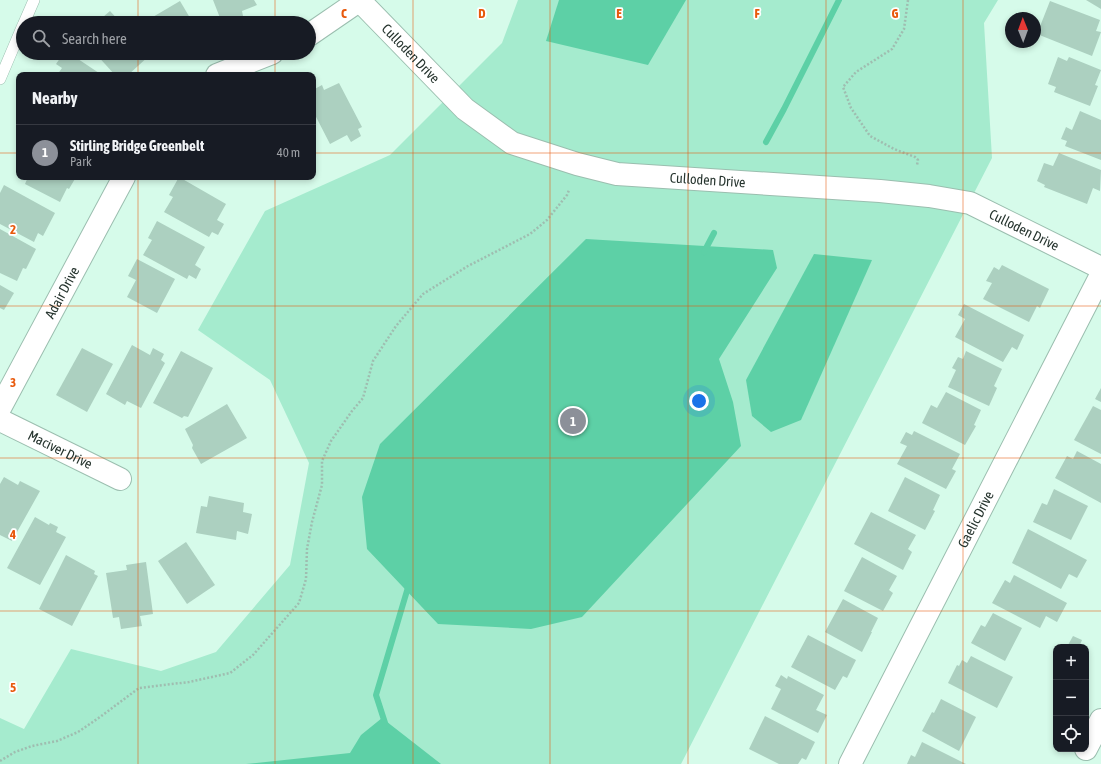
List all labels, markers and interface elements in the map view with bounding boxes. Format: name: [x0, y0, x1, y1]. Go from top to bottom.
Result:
text: C: [341, 6, 347, 21]
text: D: [478, 6, 486, 21]
text: E: [616, 6, 622, 21]
text: F: [754, 6, 760, 21]
text: G: [892, 6, 899, 21]
north arrow: [1005, 12, 1041, 48]
search box: [16, 16, 316, 60]
street label: Culloden Drive: [379, 21, 443, 86]
icon: search: [30, 27, 52, 49]
text: Search here: [62, 30, 127, 47]
text: Nearby: [32, 88, 78, 108]
text: Stirling Bridge Greenbelt: [70, 137, 204, 154]
text: 1: [42, 145, 48, 160]
text: 40 m: [277, 145, 300, 160]
text: Park: [70, 154, 92, 169]
street label: Culloden Drive: [669, 169, 746, 190]
street label: Culloden Drive: [987, 206, 1062, 254]
text: 2: [10, 222, 16, 237]
street label: Adair Drive: [42, 264, 82, 321]
text: 3: [10, 375, 16, 390]
your location: [689, 391, 709, 411]
pin: 1: [560, 406, 586, 436]
street label: Maciver Drive: [25, 427, 95, 472]
street label: Gaelic Drive: [954, 488, 997, 550]
text: 4: [9, 527, 16, 542]
map controls: [1053, 644, 1089, 752]
button: +: [1053, 644, 1089, 680]
text: 5: [10, 680, 16, 695]
button: −: [1053, 680, 1089, 716]
button: locate: [1053, 716, 1089, 752]

